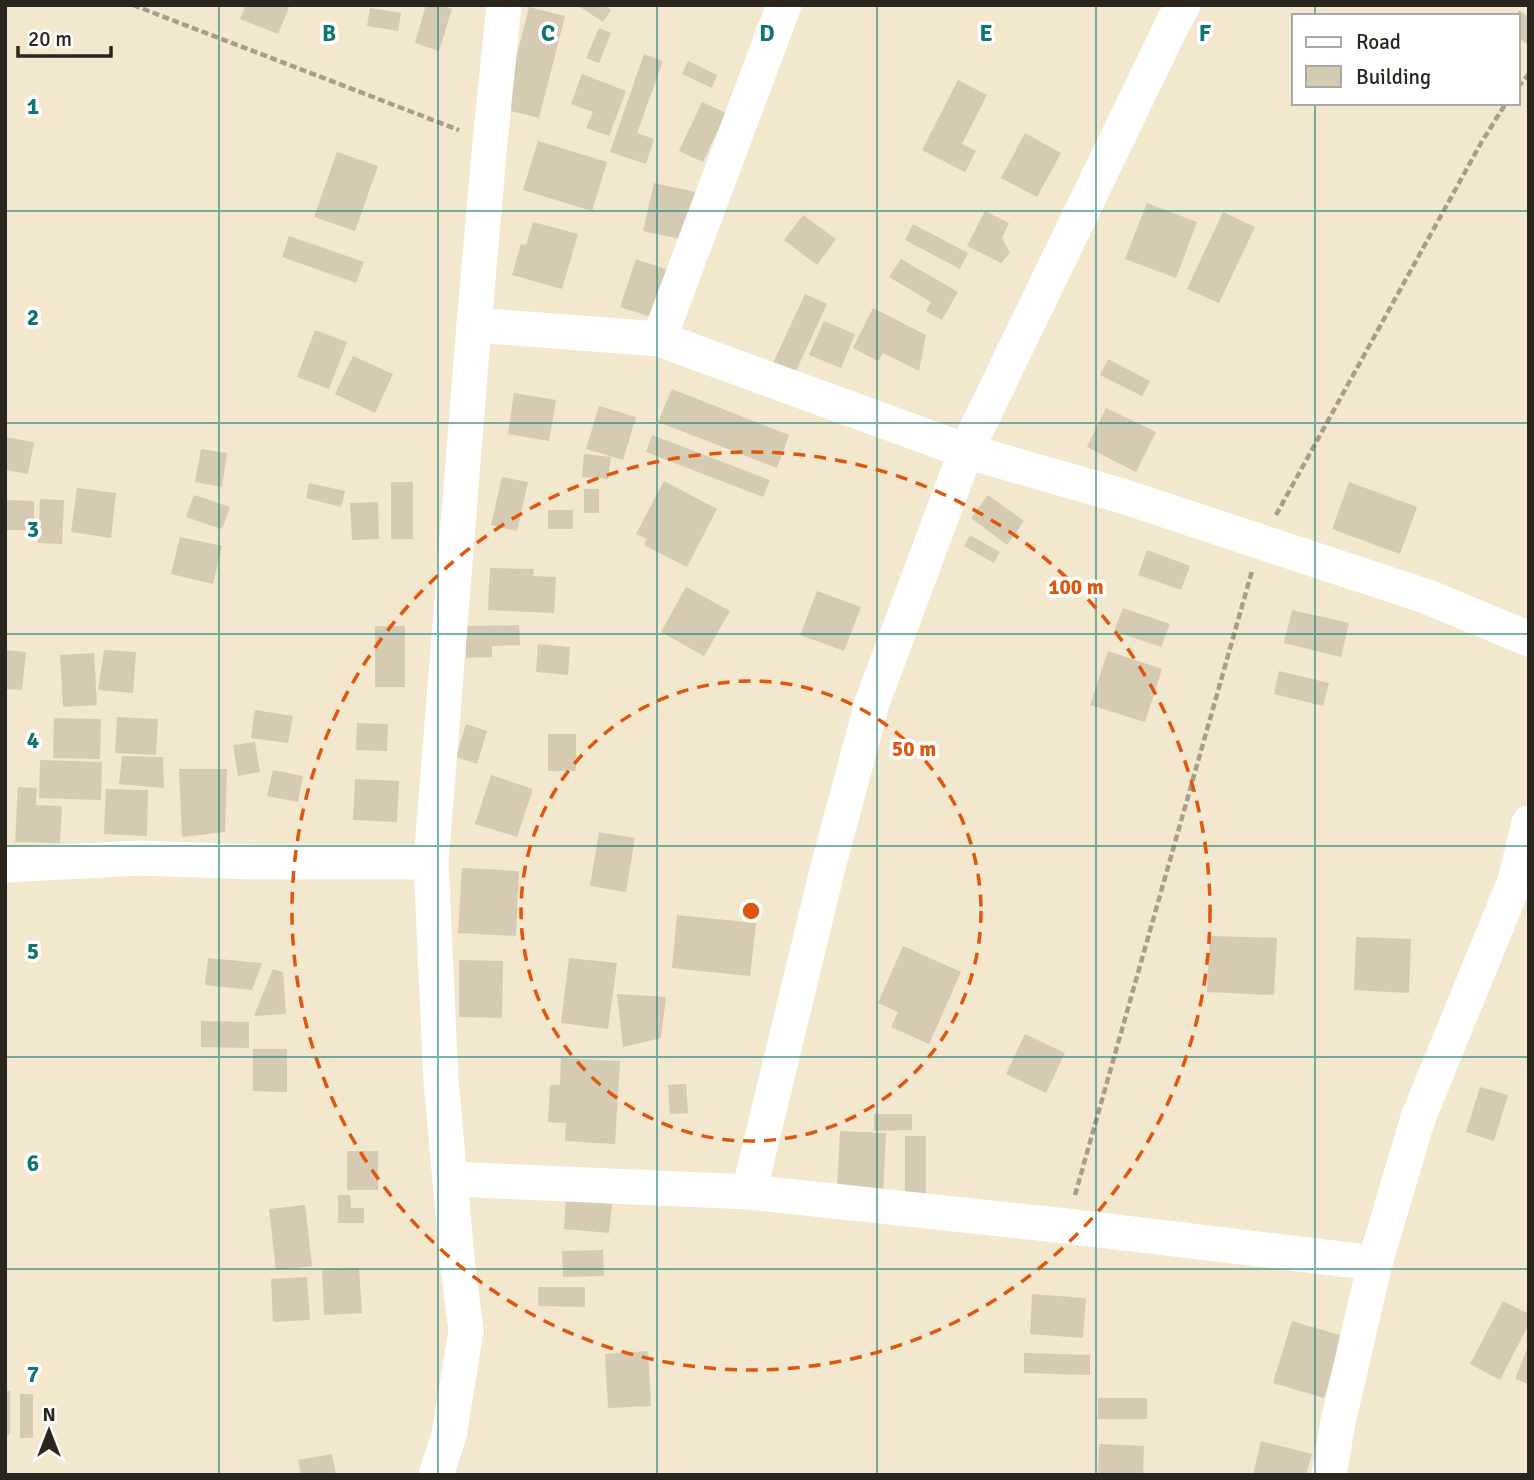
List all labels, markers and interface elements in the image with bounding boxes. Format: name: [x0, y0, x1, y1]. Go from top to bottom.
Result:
scale bar: [18, 14, 110, 58]
legend: [1292, 14, 1520, 105]
text: B: [322, 19, 336, 48]
text: C: [541, 19, 555, 48]
text: D: [759, 19, 775, 48]
text: E: [979, 19, 993, 48]
text: F: [1199, 19, 1211, 48]
text: 20 m: [28, 26, 72, 52]
text: Road: [1356, 29, 1401, 55]
text: Building: [1356, 64, 1431, 90]
text: 1: [27, 92, 39, 121]
text: 2: [27, 303, 39, 332]
text: 3: [27, 515, 39, 544]
text: 100 m: [1048, 574, 1104, 600]
text: 4: [27, 726, 39, 755]
text: 50 m: [892, 736, 936, 762]
centre of rings: [739, 899, 763, 923]
text: 5: [27, 937, 39, 966]
text: 6: [27, 1149, 39, 1178]
text: 7: [27, 1360, 39, 1389]
north arrow: [14, 1396, 84, 1466]
text: N: [42, 1403, 56, 1427]

